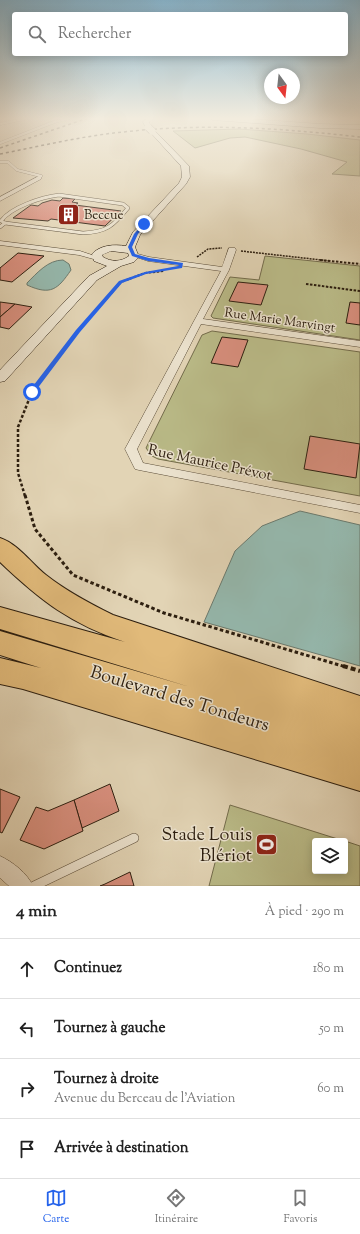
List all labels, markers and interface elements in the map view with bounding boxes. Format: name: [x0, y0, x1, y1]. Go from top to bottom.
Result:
search box: [12, 12, 348, 56]
icon: search: [26, 23, 48, 45]
text: Rechercher: [58, 24, 131, 45]
north arrow: [264, 68, 300, 104]
building icon: Beccue: [55, 201, 81, 227]
place label: Beccue: [84, 207, 124, 225]
route end: [135, 215, 153, 233]
street label: Rue Marie Marvingt: [223, 304, 337, 338]
route start: [23, 383, 41, 401]
street label: Rue Maurice Prévot: [146, 440, 274, 487]
street label: Boulevard des Tondeurs: [87, 660, 272, 740]
place label: Stade Louis Blériot: [162, 823, 252, 870]
sports icon: Stade Louis Blériot: [254, 831, 280, 857]
map controls: [312, 838, 348, 874]
button: layers: [312, 838, 348, 874]
text: 4 min: [16, 900, 57, 924]
text: À pied · 290 m: [265, 903, 344, 921]
icon: ahead: [16, 958, 38, 980]
text: Continuez: [54, 958, 122, 979]
text: 180 m: [313, 960, 344, 978]
icon: left: [16, 1018, 38, 1040]
text: Tournez à gauche: [54, 1018, 165, 1039]
text: 50 m: [319, 1020, 344, 1038]
text: Tournez à droite: [54, 1069, 159, 1090]
icon: right: [16, 1078, 38, 1100]
text: 60 m: [317, 1080, 344, 1098]
text: Avenue du Berceau de l'Aviation: [54, 1090, 235, 1108]
icon: arrive: [16, 1138, 38, 1160]
text: Arrivée à destination: [54, 1138, 189, 1159]
tab: Carte: [43, 1187, 69, 1227]
tab: Itinéraire: [155, 1187, 198, 1227]
tab: Favoris: [283, 1187, 317, 1227]

